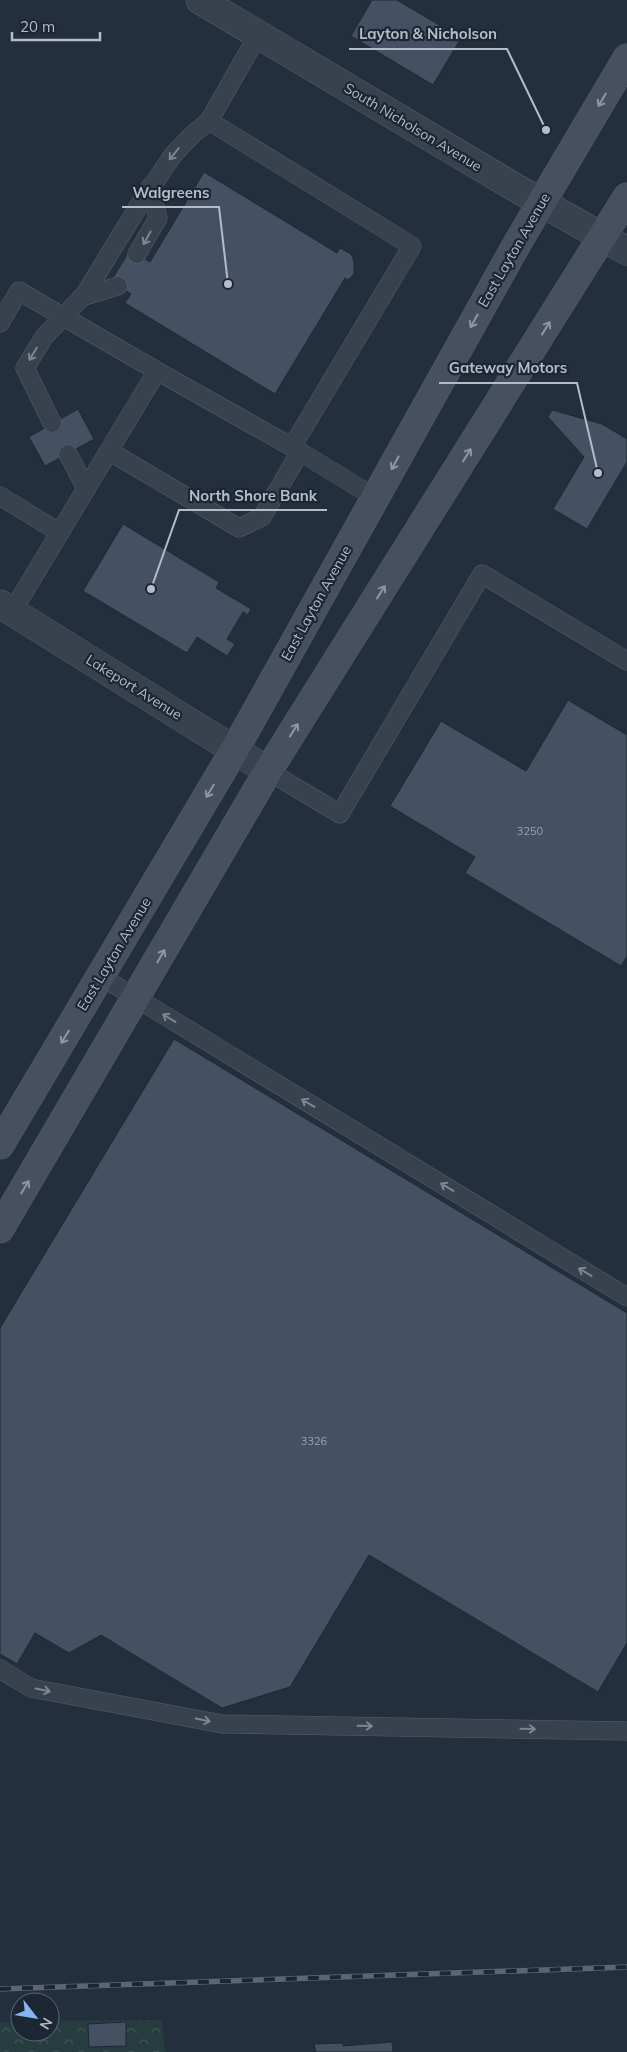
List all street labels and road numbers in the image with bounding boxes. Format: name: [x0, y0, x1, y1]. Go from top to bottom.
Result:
street label: South Nicholson Avenue: [341, 79, 485, 175]
street label: East Layton Avenue: [474, 190, 554, 310]
street label: East Layton Avenue: [277, 542, 355, 664]
street label: Lakeport Avenue: [83, 650, 185, 724]
street label: East Layton Avenue: [73, 894, 155, 1014]

